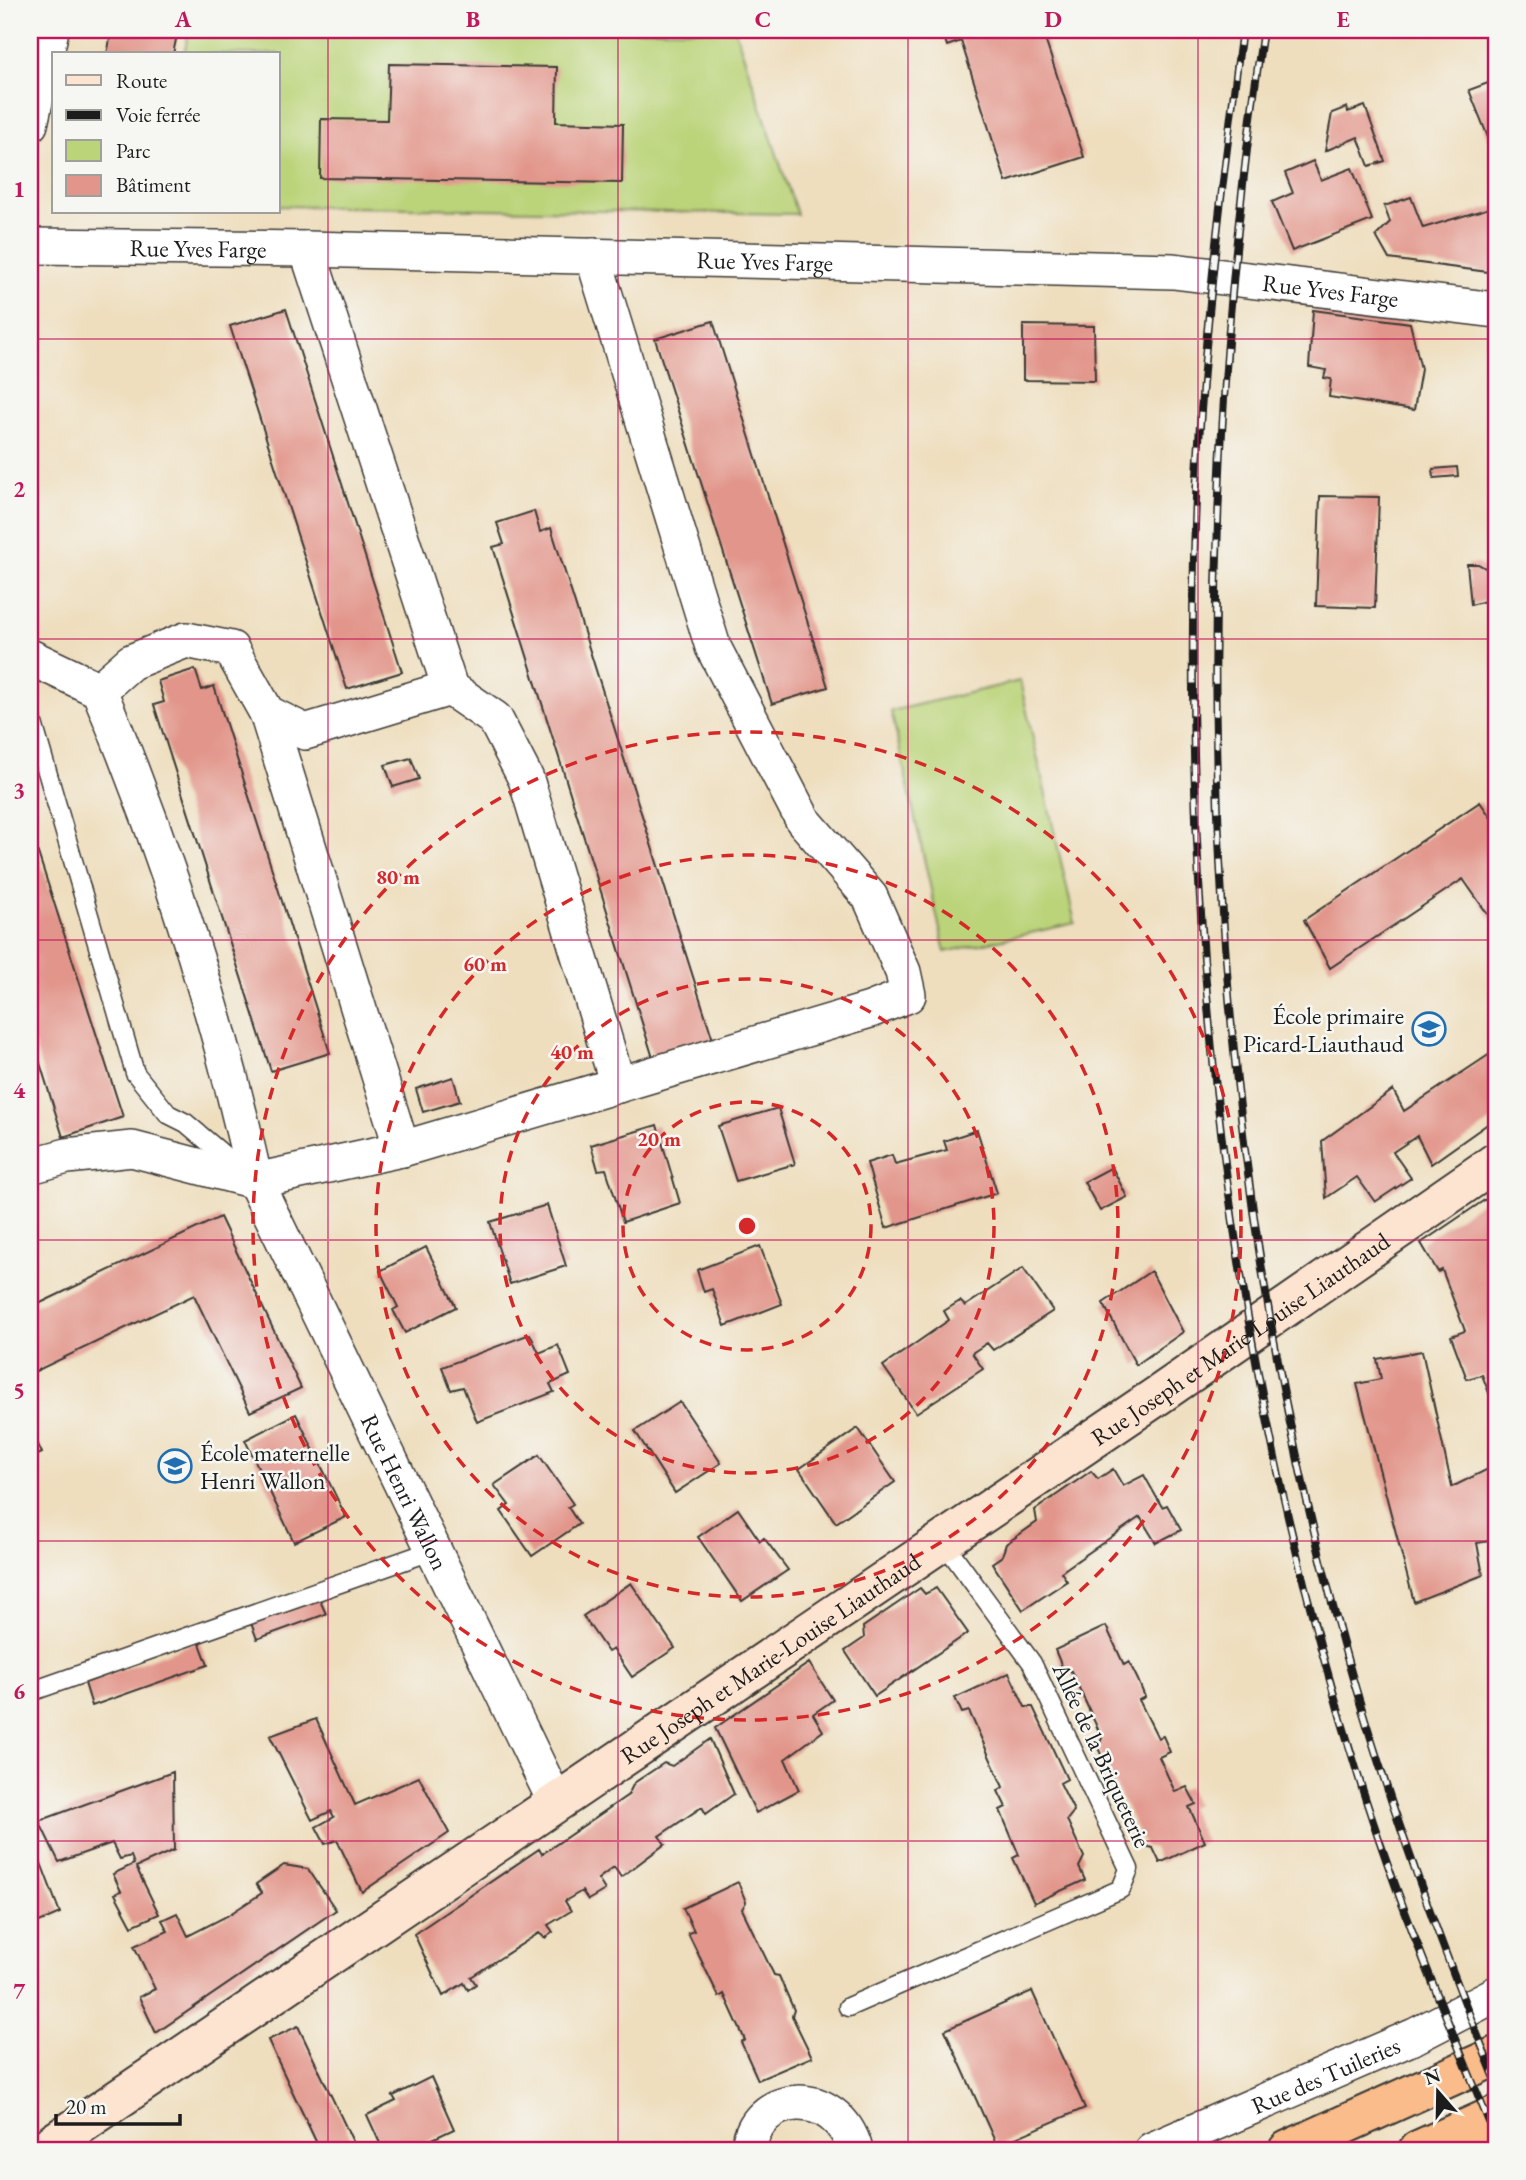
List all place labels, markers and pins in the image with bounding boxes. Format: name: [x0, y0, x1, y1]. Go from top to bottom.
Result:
place label: École primaire Picard-Liauthaud: [1243, 1000, 1405, 1059]
school or university icon: École primaire Picard-Liauthaud: [1410, 1010, 1448, 1048]
centre of rings: [735, 1214, 759, 1238]
place label: École maternelle Henri Wallon: [200, 1437, 350, 1496]
school or university icon: École maternelle Henri Wallon: [156, 1447, 194, 1485]

